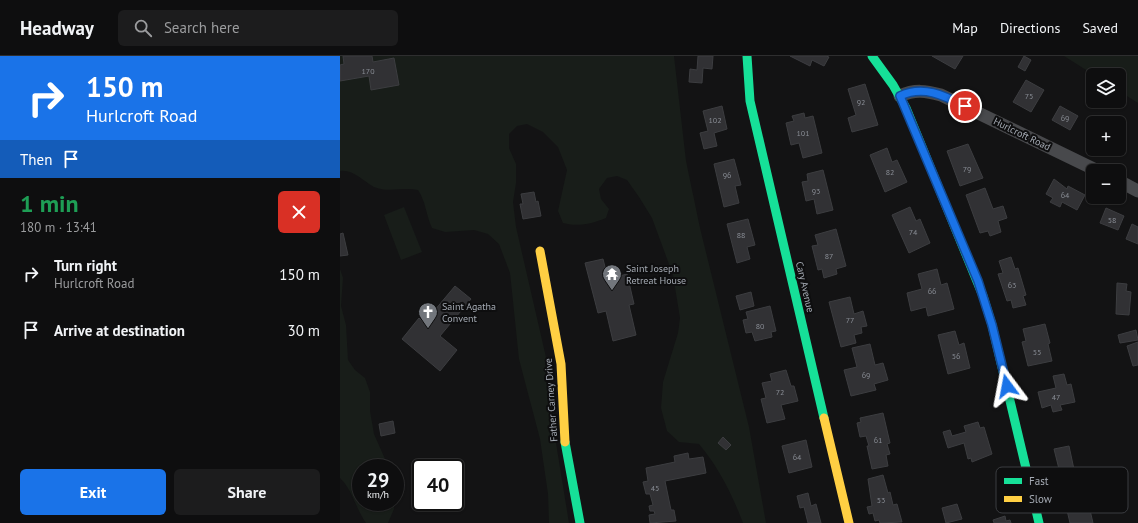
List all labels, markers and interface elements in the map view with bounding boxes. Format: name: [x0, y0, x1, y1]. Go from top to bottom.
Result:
search box: [118, 10, 398, 46]
text: Headway: [20, 16, 94, 40]
icon: search: [132, 17, 154, 39]
text: Search here: [164, 18, 240, 37]
text: Map: [952, 19, 978, 37]
text: Directions: [1000, 19, 1060, 37]
text: Saved: [1082, 19, 1118, 37]
house number: 170: [361, 66, 375, 76]
text: 150 m: [86, 68, 163, 105]
map controls: [1086, 68, 1126, 204]
button: layers: [1086, 68, 1126, 108]
icon: right: [20, 72, 72, 124]
pin: [948, 89, 982, 123]
house number: 75: [1025, 91, 1033, 101]
icon: arrive: [954, 95, 976, 117]
house number: 92: [857, 97, 865, 107]
text: Hurlcroft Road: [86, 104, 197, 127]
house number: 69: [1061, 113, 1069, 123]
house number: 102: [708, 115, 722, 125]
street label: Hurlcroft Road: [991, 115, 1053, 153]
button: +: [1086, 116, 1126, 156]
house number: 101: [796, 128, 810, 138]
icon: arrive: [60, 148, 82, 170]
text: Then: [20, 150, 52, 169]
house number: 79: [963, 164, 971, 174]
button: −: [1086, 164, 1126, 204]
house number: 82: [886, 167, 894, 177]
house number: 96: [723, 170, 731, 180]
house number: 93: [812, 186, 820, 196]
text: 1 min: [20, 188, 79, 219]
house number: 64: [1061, 190, 1070, 200]
button: close: [278, 191, 320, 233]
house number: 58: [1108, 215, 1116, 225]
text: 180 m · 13:41: [20, 219, 97, 236]
house number: 74: [909, 227, 918, 237]
house number: 88: [737, 230, 745, 240]
house number: 87: [825, 251, 833, 261]
text: Turn right: [54, 256, 117, 275]
street label: Cary Avenue: [793, 260, 817, 314]
place label: Saint Joseph Retreat House: [626, 262, 686, 287]
icon: right: [20, 263, 42, 285]
temple icon: Saint Joseph Retreat House: [601, 263, 623, 291]
text: 150 m: [279, 265, 320, 284]
text: Hurlcroft Road: [54, 275, 134, 292]
house number: 63: [1008, 280, 1016, 290]
house number: 66: [928, 286, 936, 296]
place label: Saint Agatha Convent: [442, 300, 496, 325]
church icon: Saint Agatha Convent: [417, 301, 439, 329]
house number: 77: [846, 315, 854, 325]
icon: arrive: [20, 319, 42, 341]
text: Arrive at destination: [54, 321, 185, 340]
text: 30 m: [287, 321, 320, 340]
house number: 80: [756, 321, 765, 331]
house number: 55: [1033, 347, 1041, 357]
house number: 56: [952, 351, 960, 361]
street label: Father Carney Drive: [542, 358, 560, 442]
position arrow: [986, 365, 1028, 407]
house number: 69: [862, 370, 870, 380]
house number: 72: [776, 387, 784, 397]
house number: 47: [1052, 392, 1060, 402]
house number: 61: [874, 435, 882, 445]
house number: 64: [793, 452, 802, 462]
speed limit sign: 40: [412, 459, 464, 511]
text: 29: [367, 467, 389, 493]
legend: [996, 467, 1128, 513]
button: Exit: [20, 469, 166, 515]
button: Share: [174, 469, 320, 515]
text: Fast: [1029, 474, 1049, 488]
house number: 45: [651, 483, 659, 493]
text: km/h: [367, 488, 389, 501]
text: Slow: [1029, 492, 1052, 506]
house number: 53: [877, 495, 885, 505]

